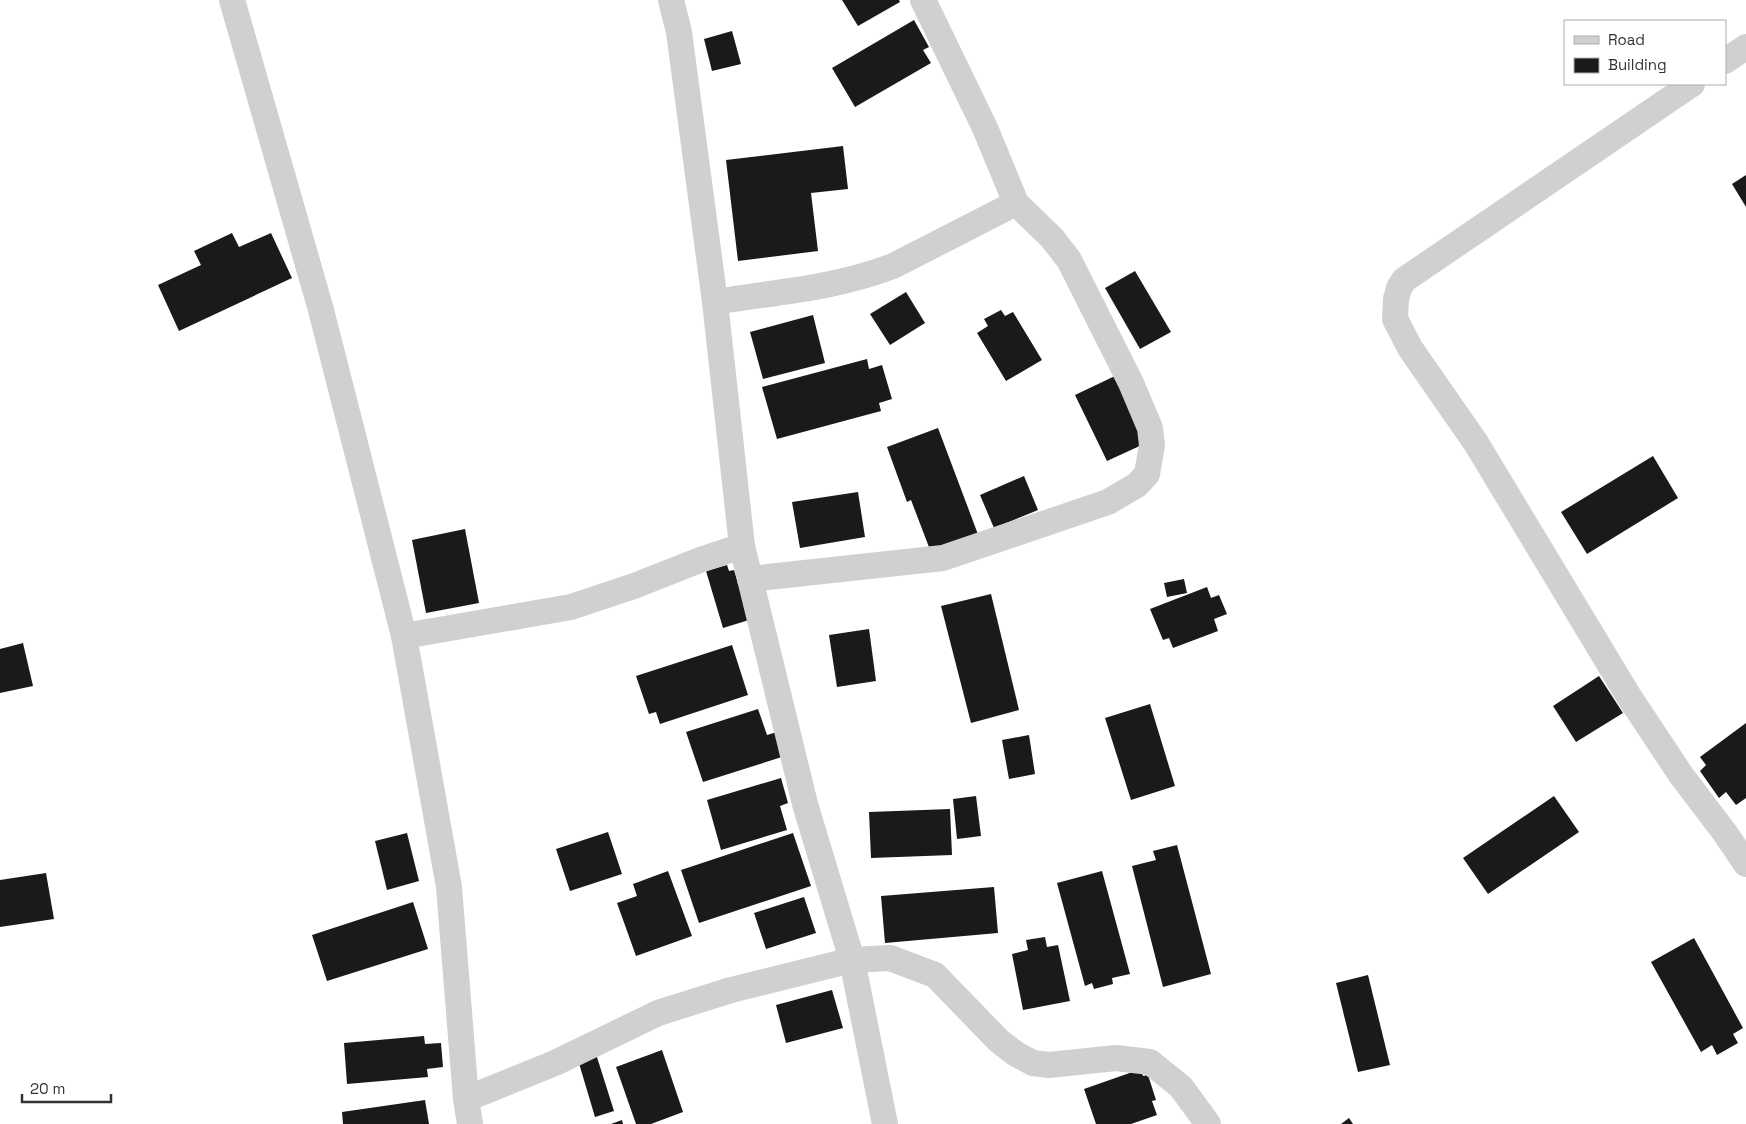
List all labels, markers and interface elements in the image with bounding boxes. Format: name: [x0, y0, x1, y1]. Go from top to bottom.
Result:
legend: [1564, 20, 1726, 85]
text: Road: [1608, 30, 1645, 49]
text: Building: [1608, 55, 1667, 74]
scale bar: [22, 1072, 111, 1104]
text: 20 m: [30, 1079, 65, 1098]

